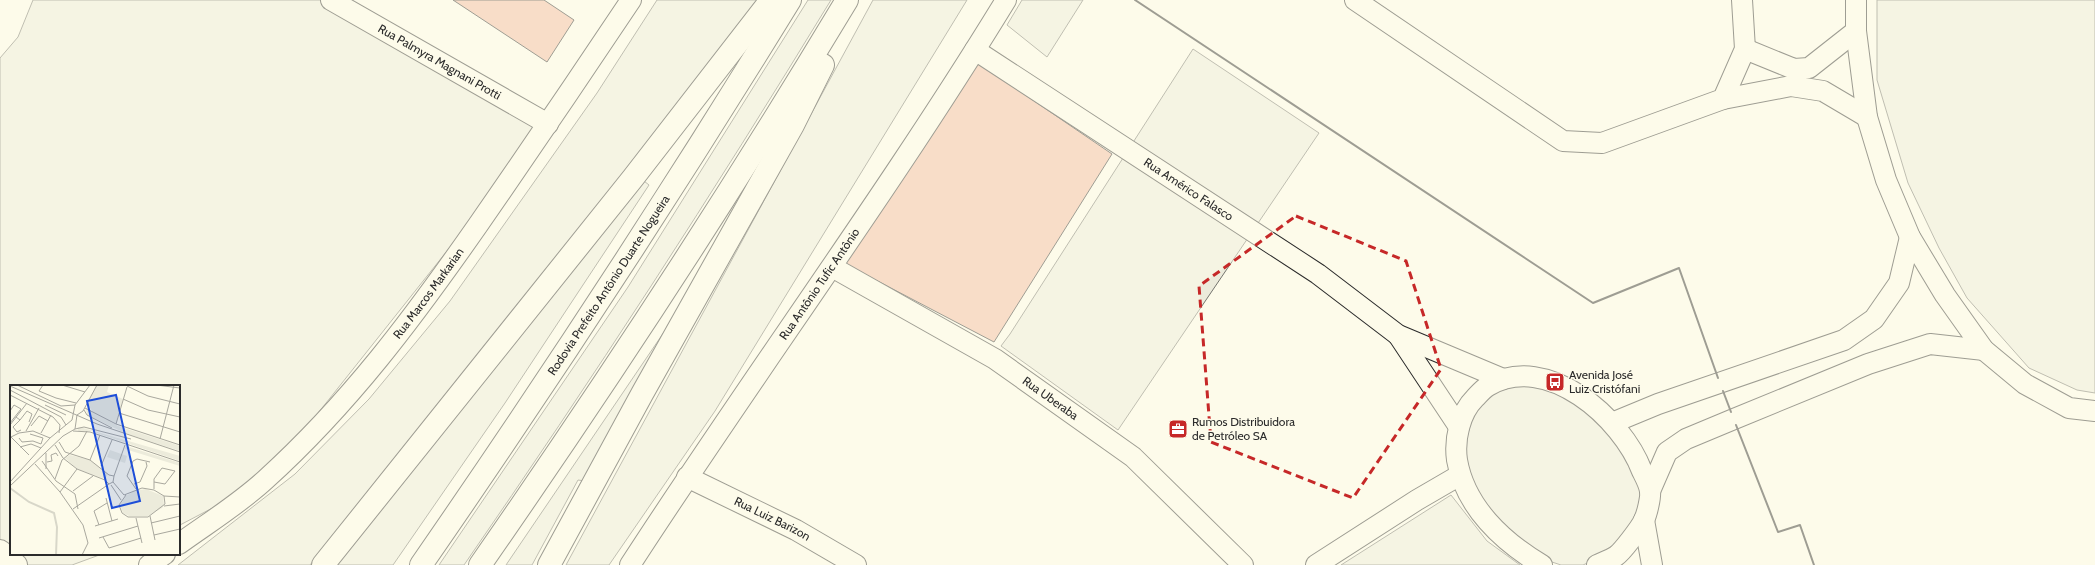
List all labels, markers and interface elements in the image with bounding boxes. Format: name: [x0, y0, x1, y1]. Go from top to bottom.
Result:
street label: Rua Palmyra Magnani Protti: [376, 21, 504, 103]
street label: Rua Américo Falasco: [1141, 154, 1237, 224]
street label: Rodovia Prefeito Antônio Duarte Nogueira: [544, 192, 673, 378]
street label: Rua Antônio Tufic Antônio: [776, 225, 863, 342]
street label: Rua Marcos Markarian: [390, 244, 467, 342]
place label: Avenida José Luiz Cristófani: [1569, 367, 1640, 396]
bus stop icon: Avenida José Luiz Cristófani: [1544, 371, 1566, 393]
street label: Rua Uberaba: [1020, 373, 1082, 423]
inset map: [10, 385, 180, 555]
place label: Rumos Distribuidora de Petróleo SA: [1192, 414, 1295, 443]
office icon: Rumos Distribuidora de Petróleo SA: [1167, 418, 1189, 440]
street label: Rua Luiz Barizon: [732, 493, 814, 544]

